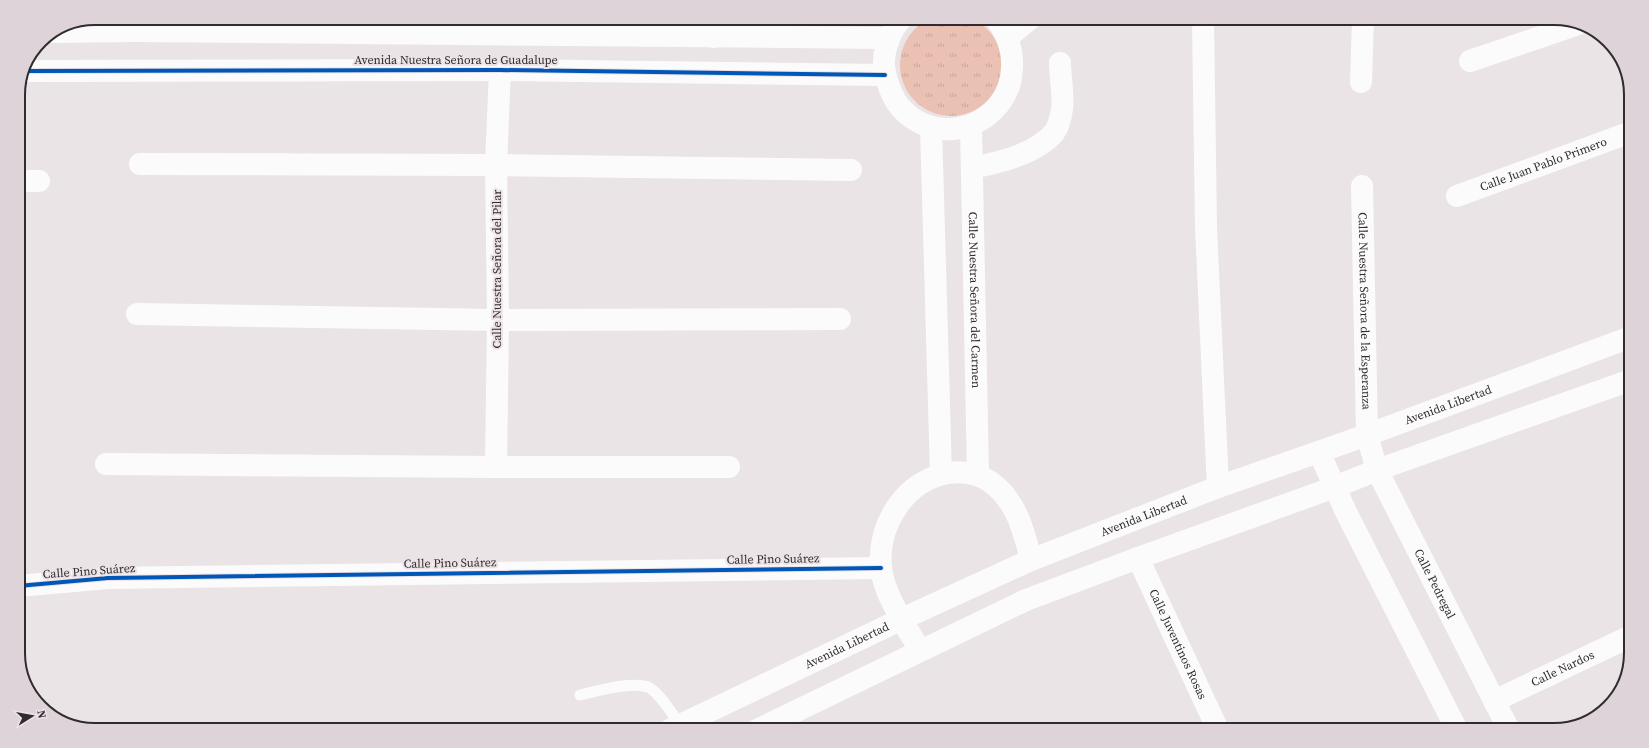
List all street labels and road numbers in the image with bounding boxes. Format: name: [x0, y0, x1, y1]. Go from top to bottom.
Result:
street label: Avenida Nuestra Señora de Guadalupe: [354, 52, 558, 68]
street label: Calle Juan Pablo Primero: [1478, 133, 1609, 195]
street label: Calle Nuestra Señora del Pilar: [489, 190, 505, 348]
street label: Calle Nuestra Señora del Carmen: [965, 212, 984, 388]
street label: Calle Nuestra Señora de la Esperanza: [1355, 212, 1375, 411]
street label: Avenida Libertad: [1402, 381, 1494, 428]
street label: Avenida Libertad: [1098, 492, 1189, 540]
street label: Calle Pedregal: [1410, 546, 1459, 622]
street label: Calle Pino Suárez: [726, 550, 820, 568]
street label: Calle Pino Suárez: [403, 554, 497, 572]
street label: Calle Pino Suárez: [42, 560, 136, 582]
street label: Calle Juventinos Rosas: [1145, 586, 1211, 702]
street label: Avenida Libertad: [802, 618, 892, 672]
street label: Calle Nardos: [1528, 647, 1597, 690]

